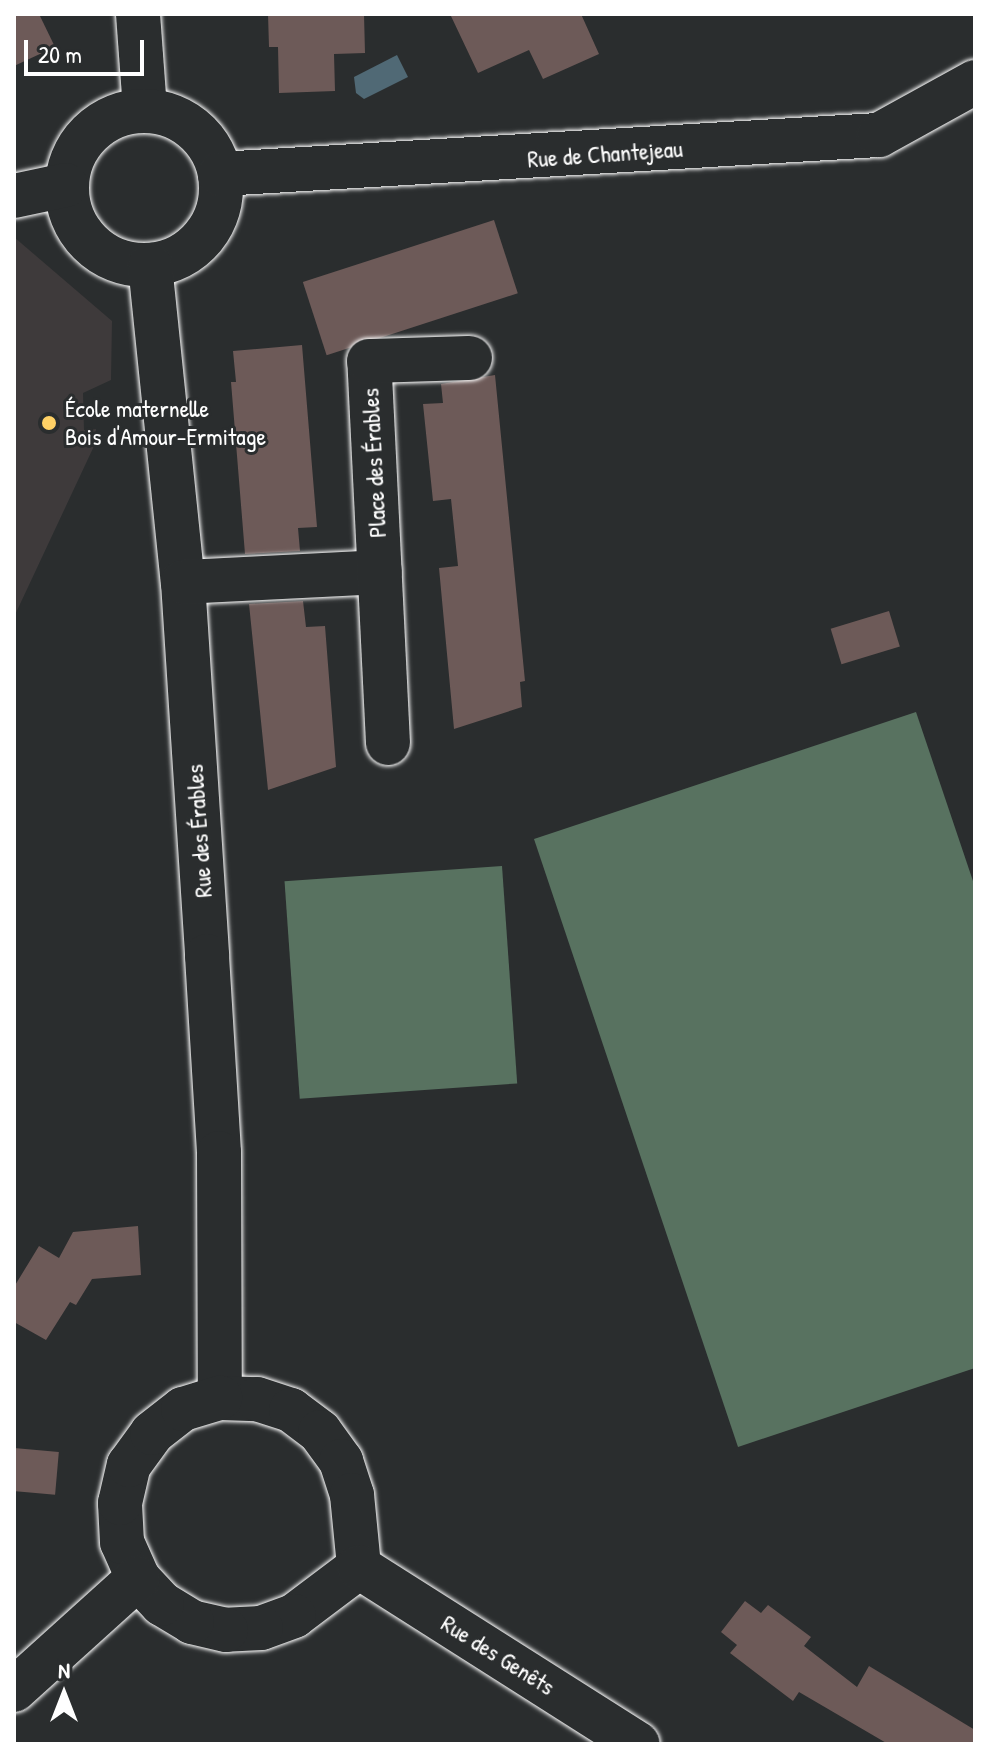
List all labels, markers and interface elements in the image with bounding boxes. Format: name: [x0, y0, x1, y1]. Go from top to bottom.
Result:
scale bar: [28, 24, 148, 74]
text: 20 m: [38, 38, 82, 70]
street label: Rue de Chantejeau: [526, 134, 684, 174]
street label: Place des Érables: [356, 387, 392, 539]
place label: École maternelle Bois d'Amour-Ermitage: [65, 395, 266, 451]
marker: École maternelle Bois d'Amour-Ermitage: [40, 414, 58, 432]
street label: Rue des Érables: [180, 763, 218, 899]
street label: Rue des Genêts: [436, 1609, 560, 1701]
north arrow: [24, 1654, 104, 1734]
text: N: [58, 1655, 70, 1685]

